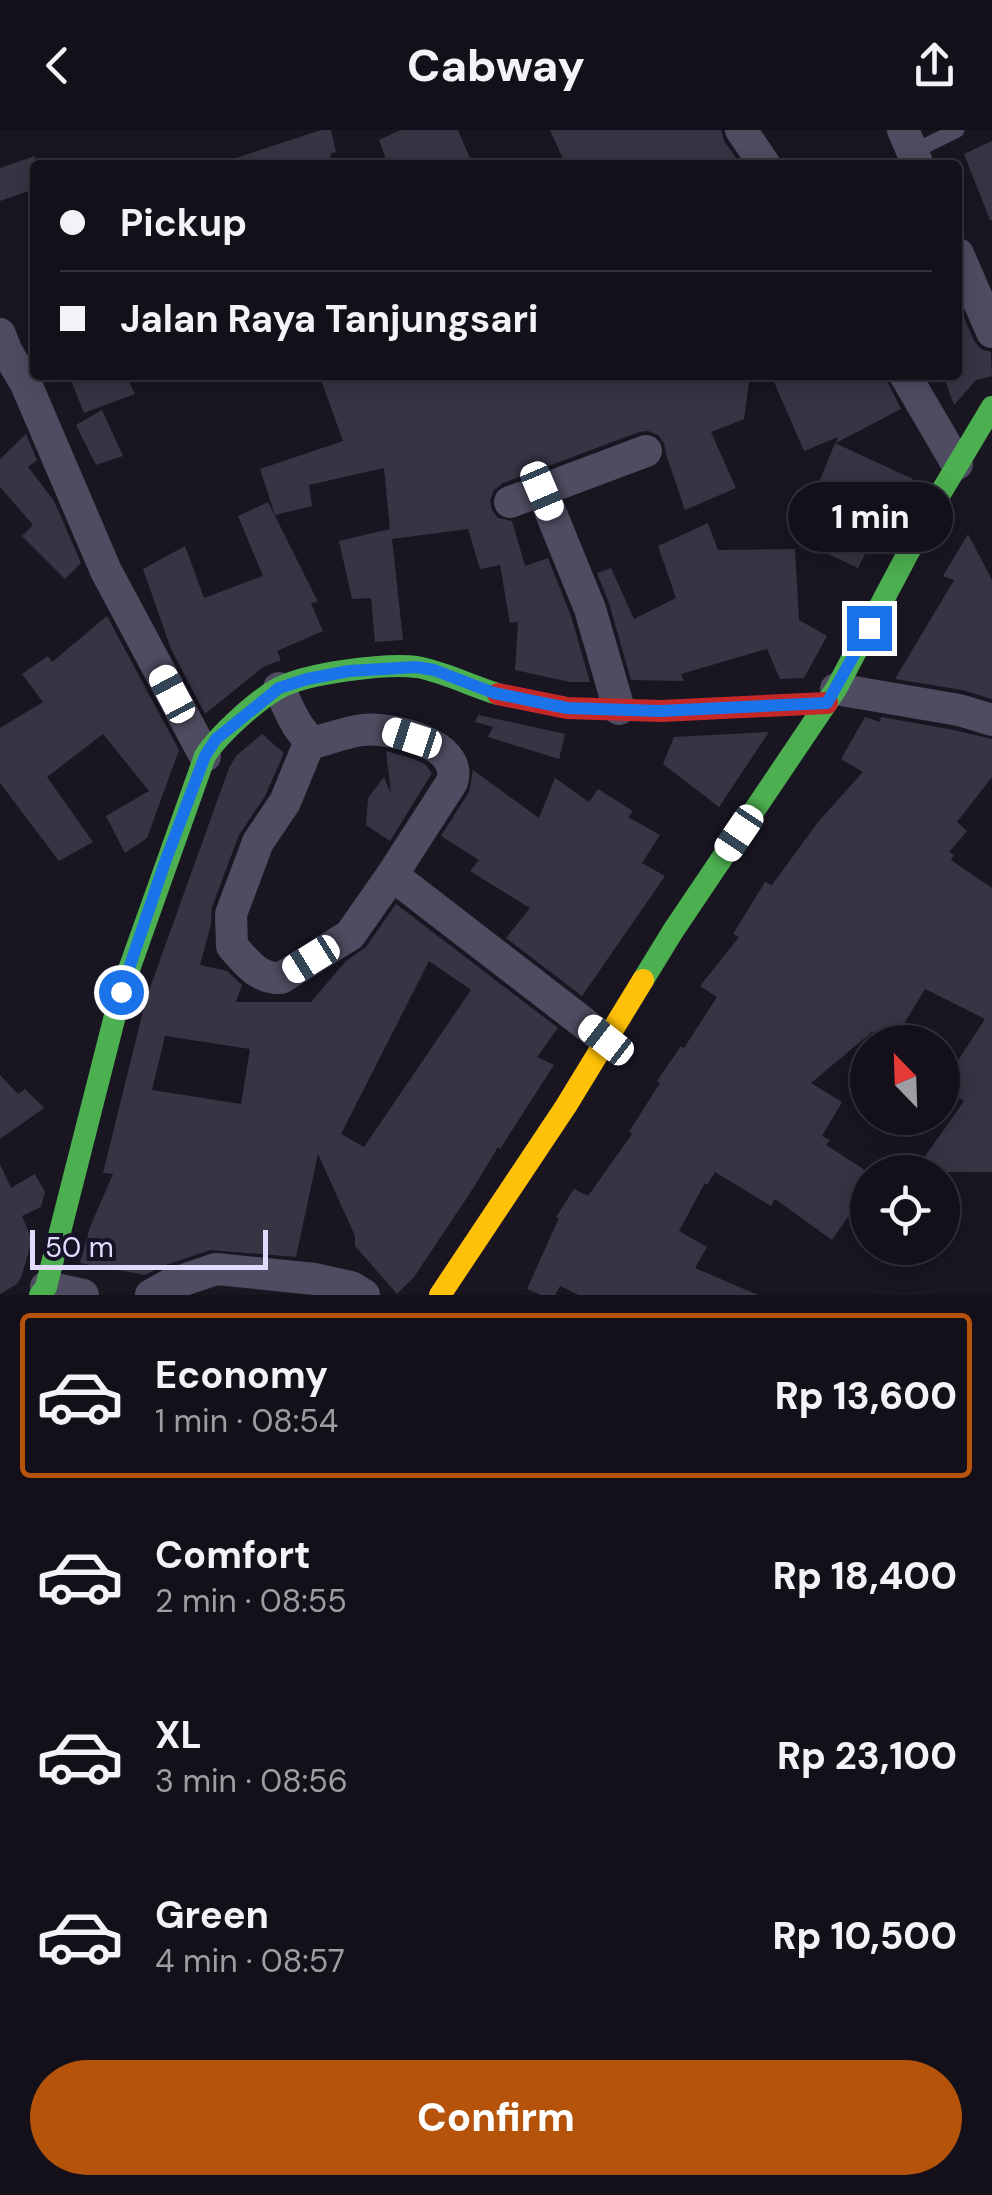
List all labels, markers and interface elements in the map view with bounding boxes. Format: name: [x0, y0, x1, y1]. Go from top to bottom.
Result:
text: Cabway: [407, 36, 585, 95]
icon: back: [30, 38, 85, 93]
icon: share: [907, 38, 962, 93]
text: Pickup: [120, 198, 247, 248]
text: Jalan Raya Tanjungsari: [120, 294, 538, 344]
car: [516, 458, 568, 524]
callout: 1 min: [786, 483, 952, 553]
text: 1 min: [831, 496, 910, 538]
route end: [847, 606, 892, 651]
car: [145, 660, 199, 728]
car: [379, 714, 445, 762]
car: [710, 800, 768, 866]
car: [278, 930, 344, 988]
route start: [99, 970, 144, 1015]
car: [573, 1010, 639, 1070]
north arrow: [850, 1025, 960, 1135]
map controls: [850, 1025, 960, 1265]
button: locate: [850, 1155, 960, 1265]
scale bar: [30, 1225, 268, 1270]
text: 50 m: [45, 1229, 114, 1266]
text: Economy: [155, 1350, 328, 1400]
icon: car: [35, 1351, 125, 1441]
text: Rp 13,600: [775, 1371, 957, 1421]
text: 1 min · 08:54: [155, 1400, 338, 1442]
text: Comfort: [155, 1530, 311, 1580]
icon: car: [35, 1531, 125, 1621]
text: Rp 18,400: [773, 1551, 957, 1601]
text: 2 min · 08:55: [155, 1580, 347, 1622]
text: XL: [155, 1710, 202, 1760]
icon: car: [35, 1711, 125, 1801]
text: Rp 23,100: [777, 1731, 957, 1781]
text: 3 min · 08:56: [155, 1760, 348, 1802]
text: Green: [155, 1890, 269, 1940]
icon: car: [35, 1891, 125, 1981]
text: Rp 10,500: [772, 1911, 957, 1961]
text: 4 min · 08:57: [155, 1940, 345, 1982]
button: Confirm: [30, 2060, 962, 2175]

